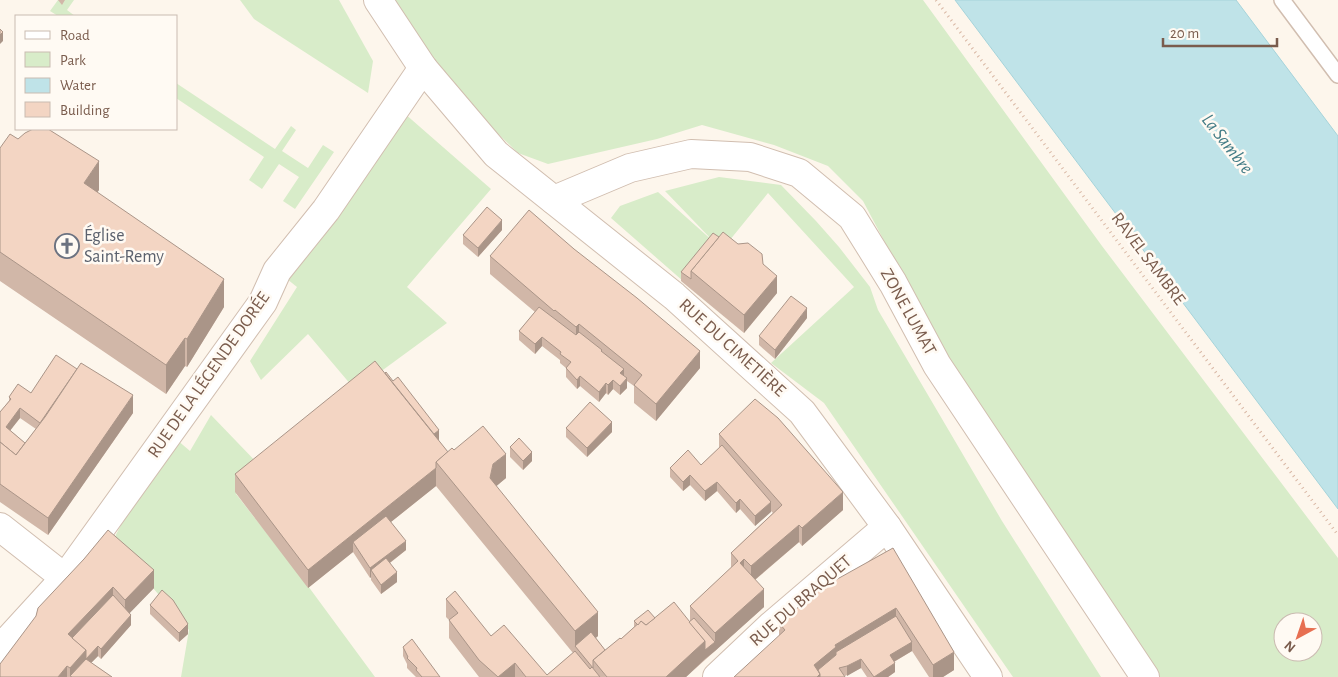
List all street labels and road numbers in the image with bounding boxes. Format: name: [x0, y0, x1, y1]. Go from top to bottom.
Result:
street label: RAVEL SAMBRE: [1107, 209, 1189, 309]
street label: ZONE LUMAT: [877, 266, 939, 359]
street label: RUE DE LA LÉGENDE DORÉE: [142, 287, 273, 461]
street label: RUE DU CIMETIÈRE: [675, 293, 791, 401]
street label: RUE DU BRAQUET: [747, 552, 856, 650]

